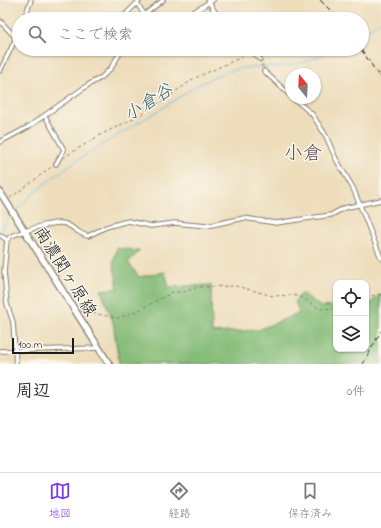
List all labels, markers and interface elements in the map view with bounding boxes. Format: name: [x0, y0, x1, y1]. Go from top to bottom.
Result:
search box: [12, 12, 369, 56]
icon: search: [26, 23, 48, 45]
text: ここで検索: [58, 24, 133, 46]
north arrow: [285, 68, 321, 104]
water label: 小倉谷: [119, 78, 180, 129]
district label: 小倉: [284, 141, 322, 168]
street label: 南濃関ヶ原線: [27, 222, 102, 322]
map controls: [333, 280, 369, 352]
button: locate: [333, 280, 369, 316]
button: layers: [333, 316, 369, 352]
scale bar: [12, 336, 74, 355]
text: 100 m: [18, 337, 42, 353]
text: 周辺: [16, 379, 50, 404]
text: 0件: [346, 382, 365, 401]
tab: 地図: [49, 480, 71, 522]
tab: 経路: [168, 480, 190, 522]
tab: 保存済み: [288, 480, 332, 522]

